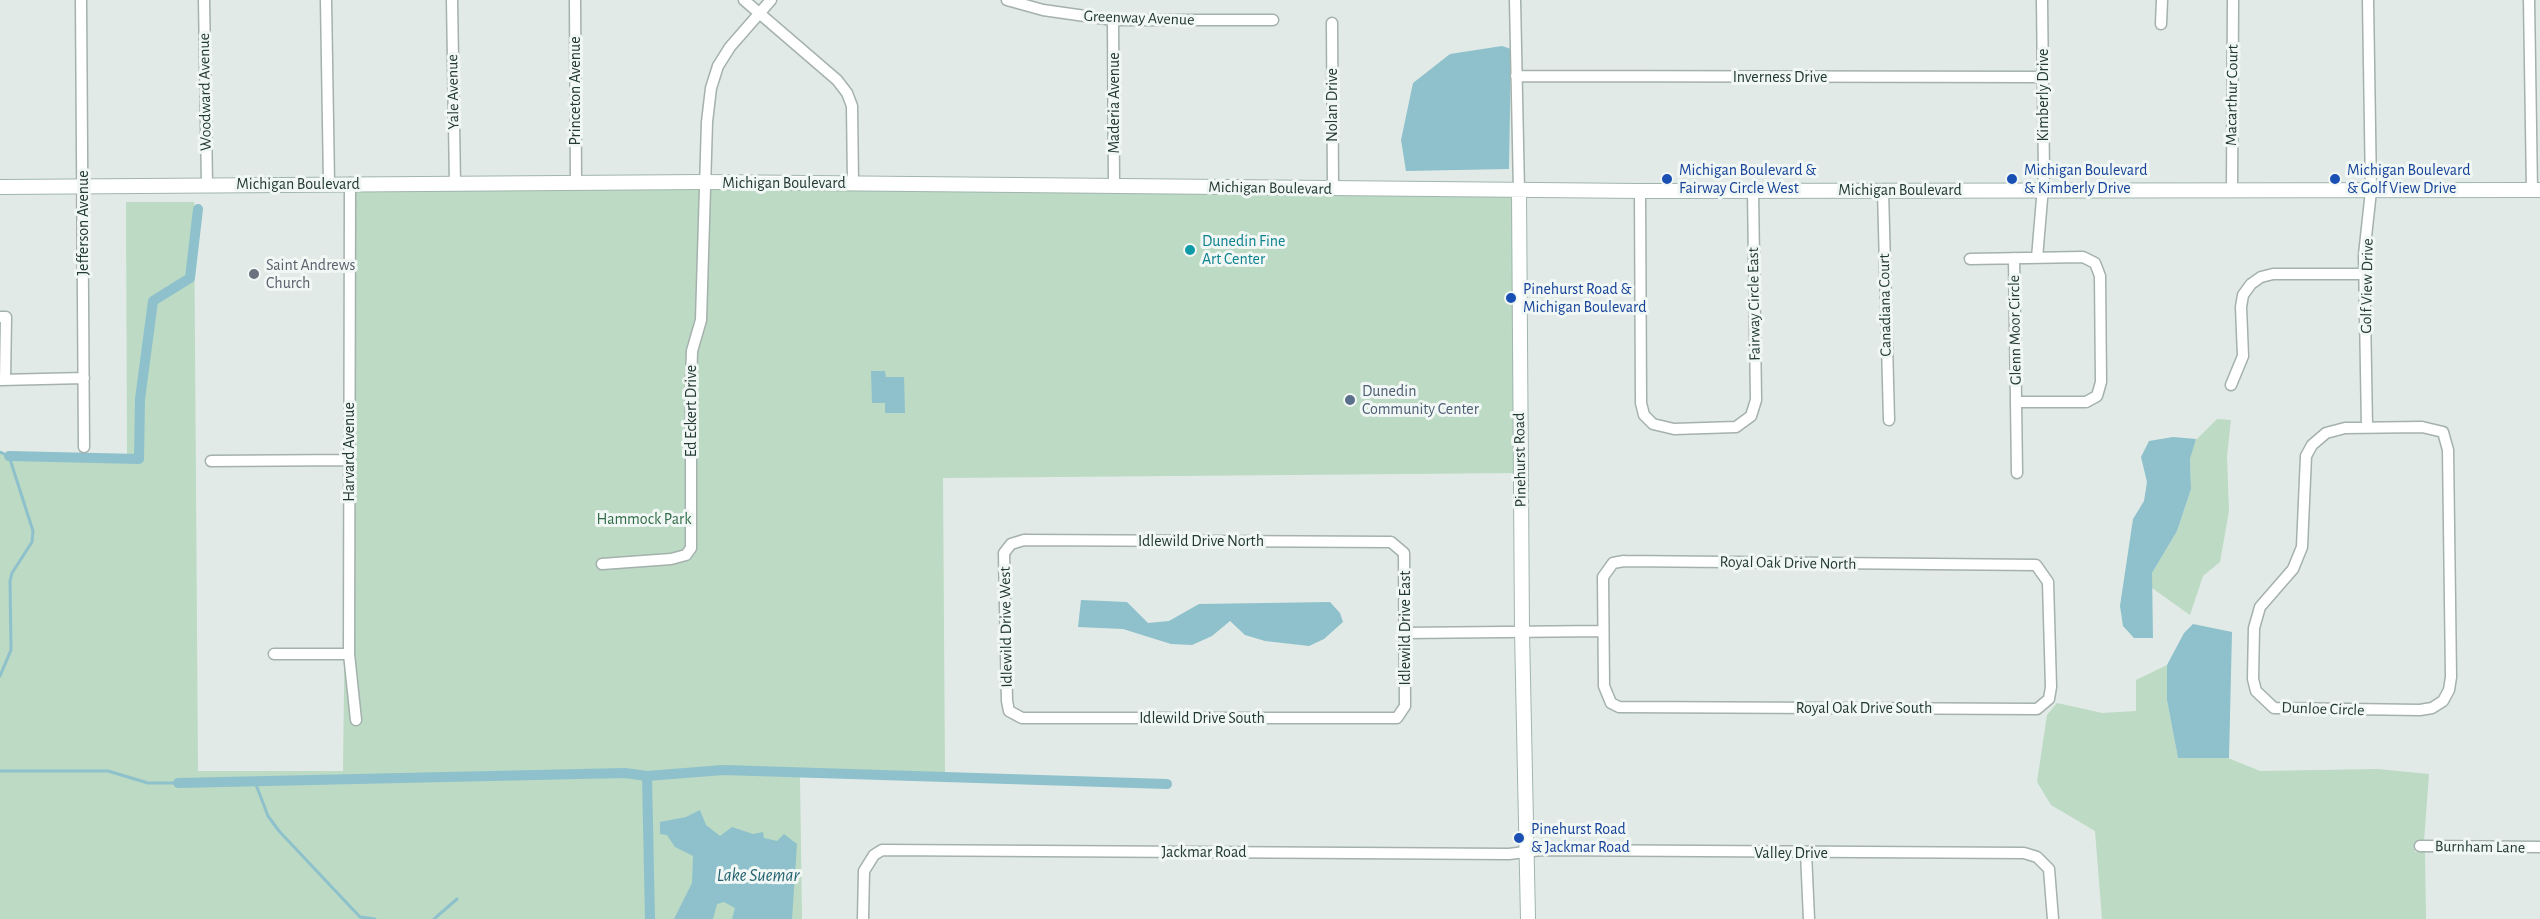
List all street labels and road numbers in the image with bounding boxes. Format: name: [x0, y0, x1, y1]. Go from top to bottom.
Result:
street label: Greenway Avenue: [1083, 6, 1195, 30]
street label: Woodward Avenue: [194, 33, 216, 151]
street label: Princeton Avenue: [565, 36, 585, 146]
street label: Macarthur Court: [2222, 44, 2242, 146]
street label: Kimberly Drive: [2033, 49, 2053, 141]
street label: Maderia Avenue: [1104, 52, 1124, 154]
street label: Yale Avenue: [443, 54, 463, 130]
street label: Inverness Drive: [1733, 67, 1827, 87]
street label: Nolan Drive: [1322, 68, 1342, 142]
street label: Jefferson Avenue: [73, 170, 93, 276]
street label: Michigan Boulevard: [722, 173, 846, 193]
street label: Michigan Boulevard: [236, 174, 360, 194]
street label: Michigan Boulevard: [1208, 177, 1332, 199]
street label: Michigan Boulevard: [1838, 180, 1962, 200]
street label: Golf View Drive: [2357, 238, 2377, 334]
street label: Fairway Circle East: [1743, 247, 1765, 361]
street label: Canadiana Court: [1875, 253, 1895, 357]
street label: Glenn Moor Circle: [2004, 275, 2026, 385]
street label: Ed Eckert Drive: [681, 365, 701, 457]
street label: Harvard Avenue: [339, 402, 359, 502]
street label: Pinehurst Road: [1510, 412, 1530, 508]
street label: Idlewild Drive North: [1138, 531, 1264, 551]
street label: Royal Oak Drive North: [1719, 552, 1857, 574]
street label: Idlewild Drive West: [995, 566, 1017, 688]
street label: Idlewild Drive East: [1395, 571, 1415, 685]
street label: Royal Oak Drive South: [1796, 698, 1932, 718]
street label: Dunloe Circle: [2281, 698, 2365, 720]
street label: Idlewild Drive South: [1139, 708, 1265, 728]
street label: Burnham Lane: [2435, 837, 2525, 857]
street label: Jackmar Road: [1161, 842, 1247, 862]
street label: Valley Drive: [1754, 843, 1828, 863]

